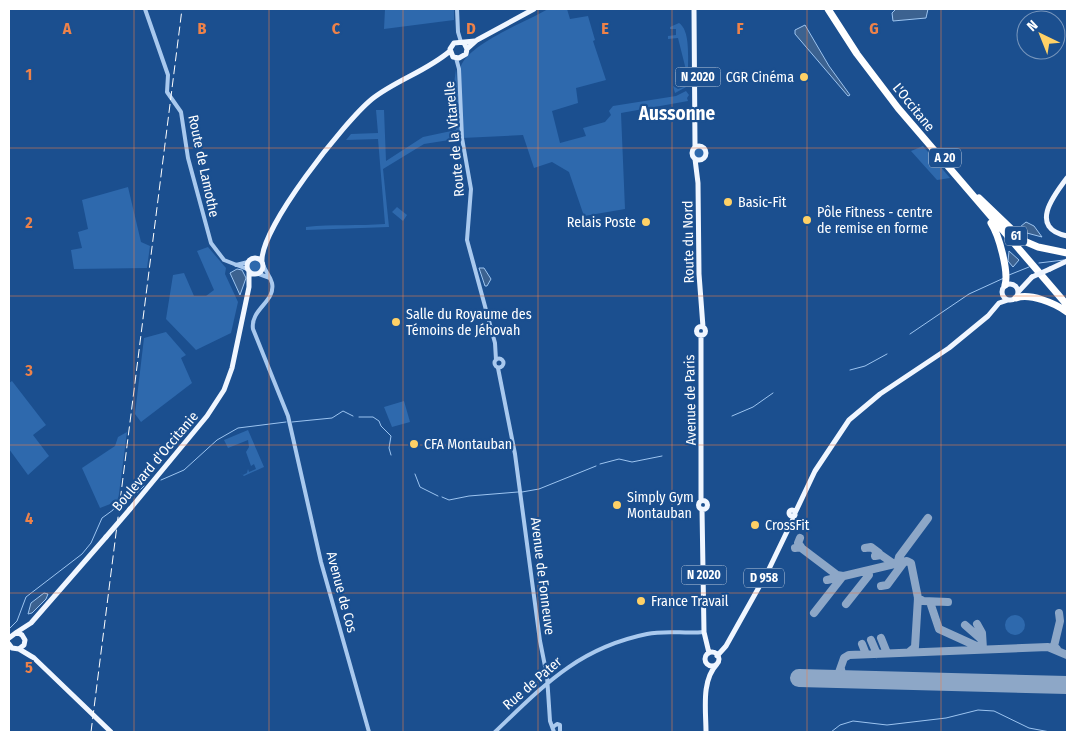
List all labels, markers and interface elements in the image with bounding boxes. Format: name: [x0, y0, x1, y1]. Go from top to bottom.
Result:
north arrow: [1016, 10, 1066, 60]
text: N: [1024, 17, 1041, 35]
text: A: [62, 19, 72, 38]
text: B: [198, 19, 207, 38]
text: C: [332, 19, 341, 38]
text: D: [466, 19, 476, 38]
text: E: [601, 19, 609, 38]
text: F: [736, 19, 744, 38]
text: G: [869, 19, 879, 38]
text: 1: [26, 65, 32, 84]
road number: N 2020: [676, 68, 720, 86]
place label: CGR Cinéma: [726, 69, 794, 86]
marker: CGR Cinéma: [798, 71, 810, 83]
street label: Route de la Vitarelle: [441, 80, 468, 197]
street label: L'Occitane: [889, 80, 938, 135]
district label: Aussonne: [638, 102, 716, 125]
street label: Route de Lamothe: [184, 113, 223, 219]
road number: A 20: [929, 148, 961, 168]
place label: Basic-Fit: [738, 194, 787, 211]
marker: Basic-Fit: [722, 196, 734, 208]
street label: Route du Nord: [679, 201, 698, 283]
place label: Pôle Fitness - centre de remise en forme: [817, 204, 933, 237]
text: 2: [24, 213, 33, 232]
place label: Relais Poste: [567, 214, 636, 231]
marker: Pôle Fitness - centre de remise en forme: [801, 214, 813, 226]
marker: Relais Poste: [640, 216, 652, 228]
road number: 61: [1005, 227, 1027, 246]
place label: Salle du Royaume des Témoins de Jéhovah: [406, 306, 532, 339]
marker: Salle du Royaume des Témoins de Jéhovah: [390, 316, 402, 328]
street label: Avenue de Paris: [681, 354, 700, 446]
text: 3: [24, 361, 33, 380]
street label: Boulevard d'Occitanie: [109, 408, 202, 514]
place label: CFA Montauban: [424, 436, 512, 453]
marker: CFA Montauban: [408, 438, 420, 450]
place label: Simply Gym Montauban: [627, 489, 694, 522]
marker: Simply Gym Montauban: [611, 499, 623, 511]
text: 4: [25, 509, 33, 528]
street label: Avenue de Fonneuve: [527, 516, 558, 636]
place label: CrossFit: [765, 517, 810, 534]
marker: CrossFit: [749, 519, 761, 531]
street label: Avenue de Cos: [323, 550, 361, 635]
road number: N 2020: [682, 566, 726, 584]
road number: D 958: [744, 568, 784, 588]
place label: France Travail: [651, 593, 729, 610]
marker: France Travail: [635, 595, 647, 607]
street label: Rue de Pater: [499, 653, 565, 714]
text: 5: [25, 658, 33, 677]

